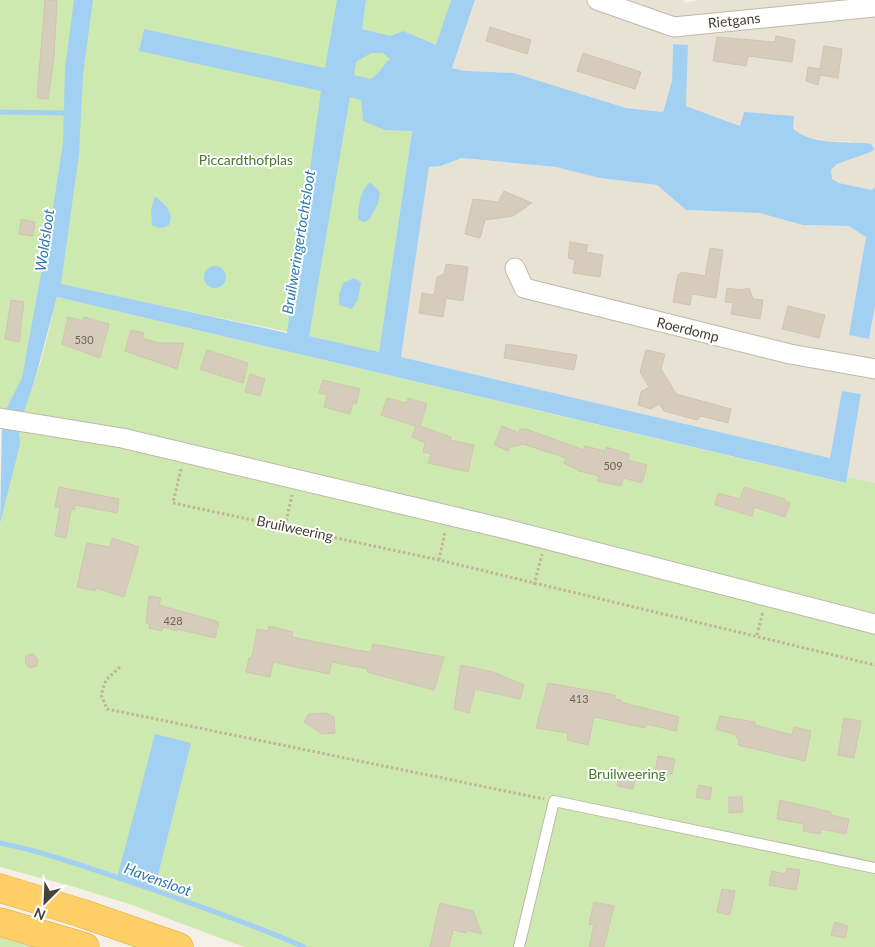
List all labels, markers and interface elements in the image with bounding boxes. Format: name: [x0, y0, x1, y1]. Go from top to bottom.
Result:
street label: Rietgans: [707, 9, 761, 31]
park label: Piccardthofplas: [199, 151, 293, 168]
water label: Bruilweringertochtsloot: [278, 168, 318, 315]
water label: Woldsloot: [31, 207, 57, 272]
street label: Roerdomp: [655, 313, 721, 345]
house number: 530: [74, 333, 94, 346]
house number: 509: [603, 459, 623, 472]
street label: Bruilweering: [255, 512, 335, 544]
house number: 428: [163, 614, 183, 627]
house number: 413: [569, 692, 589, 705]
park label: Bruilweering: [588, 765, 666, 782]
water label: Havensloot: [122, 859, 195, 900]
north arrow: [20, 877, 70, 927]
text: N: [31, 904, 48, 924]

